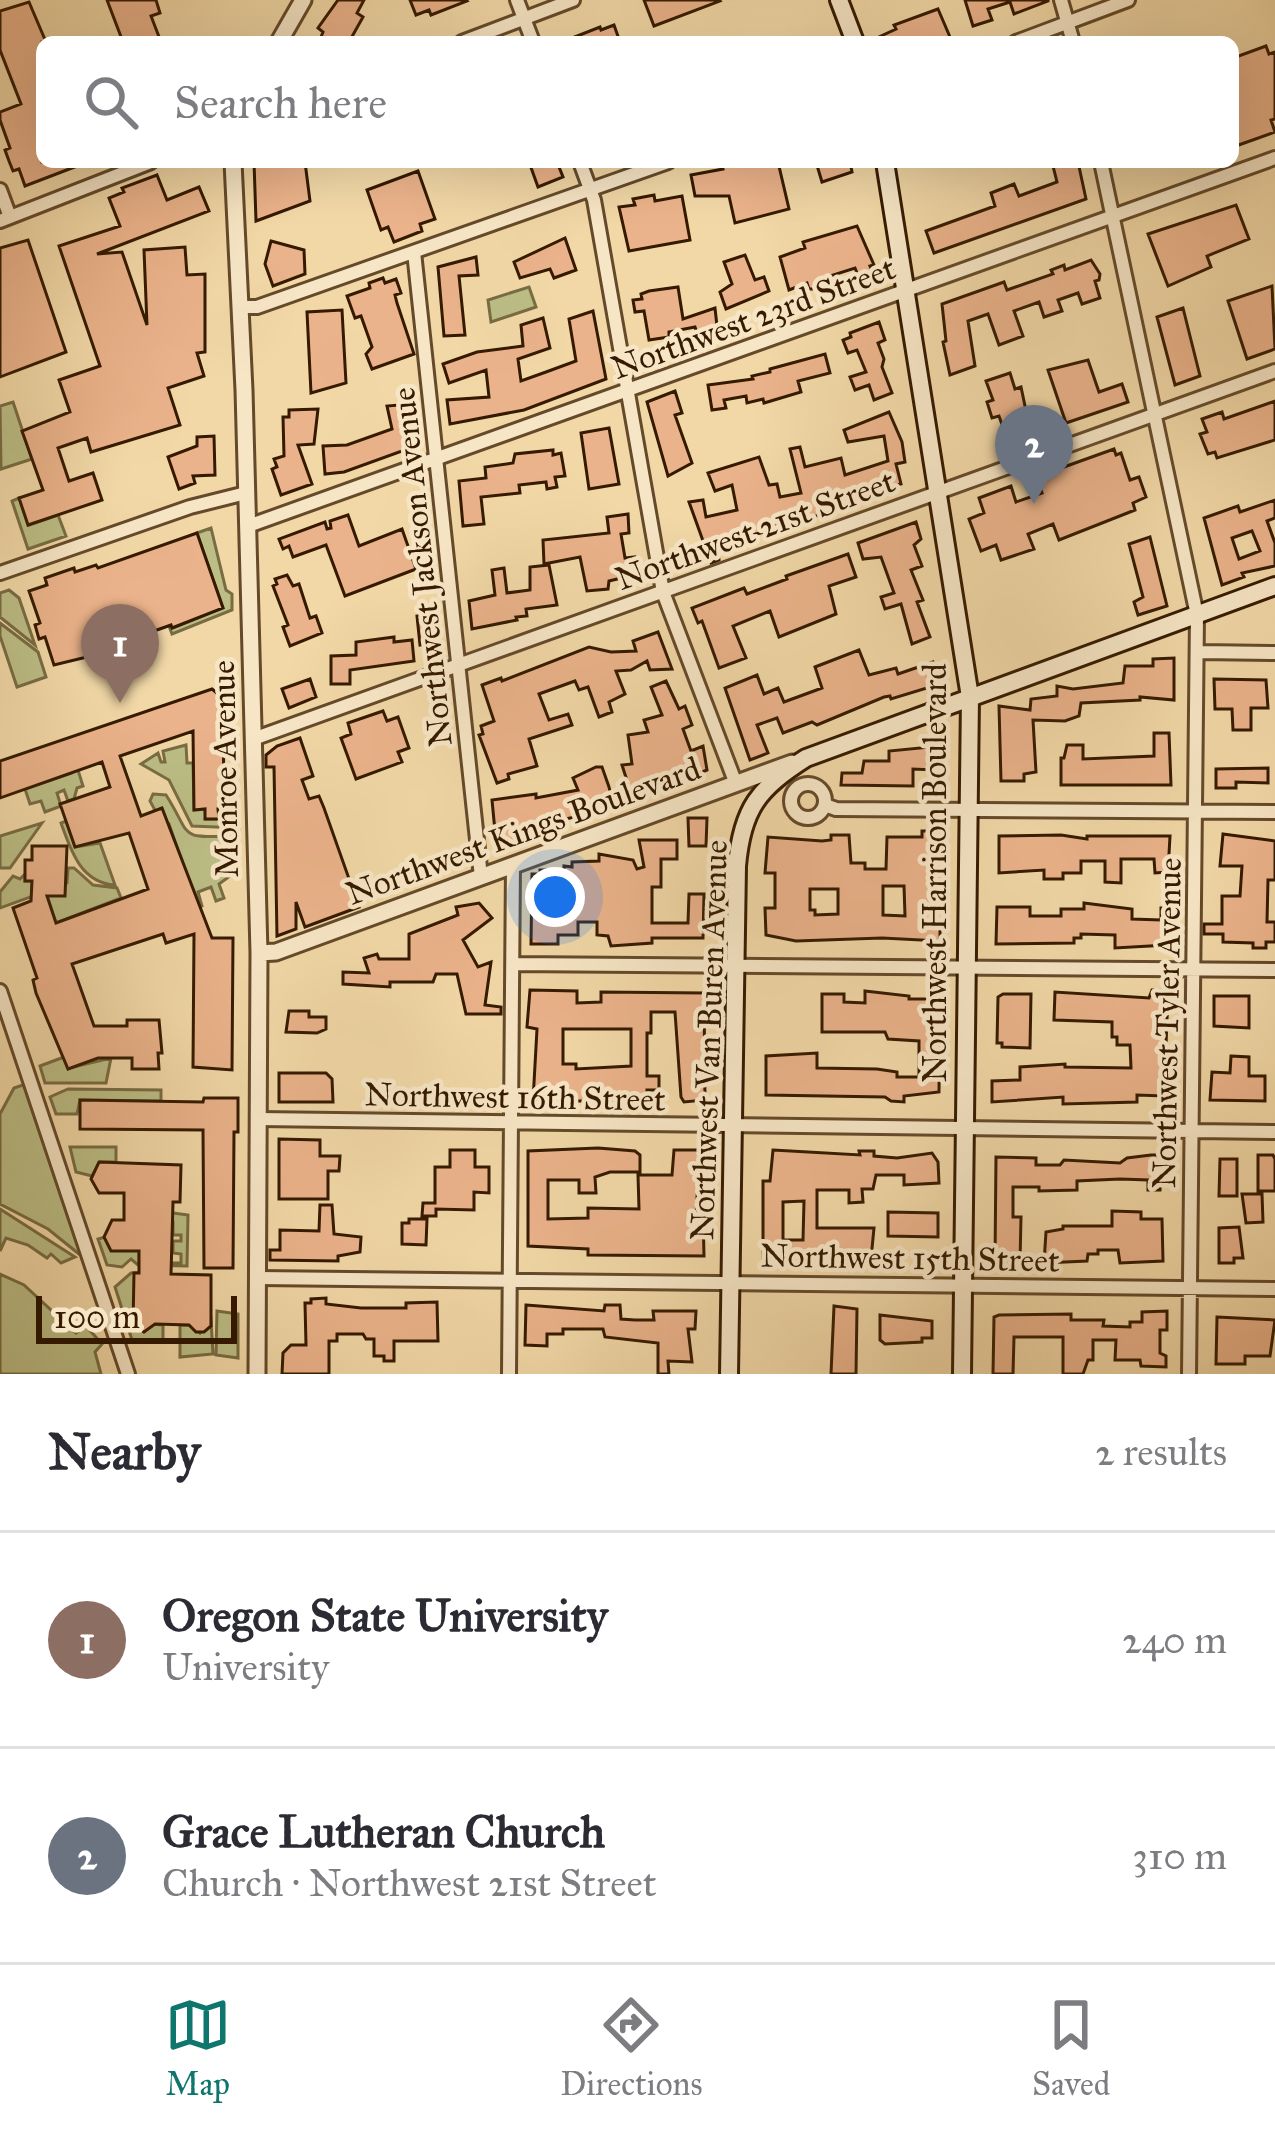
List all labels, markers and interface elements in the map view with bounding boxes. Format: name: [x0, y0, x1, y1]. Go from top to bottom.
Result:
search box: [36, 36, 1239, 168]
icon: search: [78, 69, 144, 135]
text: Search here: [174, 75, 387, 130]
street label: Northwest 23rd Street: [606, 248, 901, 388]
street label: Northwest Jackson Avenue: [383, 385, 462, 748]
pin: 2: [995, 405, 1073, 504]
street label: Northwest 21st Street: [610, 461, 901, 599]
pin: 1: [81, 604, 159, 703]
street label: Monroe Avenue: [203, 660, 247, 878]
street label: Northwest Harrison Boulevard: [915, 663, 955, 1083]
street label: Northwest Kings Boulevard: [341, 748, 706, 914]
street label: Northwest Van Buren Avenue: [682, 839, 736, 1241]
street label: Northwest Tyler Avenue: [1144, 857, 1190, 1189]
your location: [525, 867, 585, 927]
street label: Northwest 16th Street: [364, 1074, 666, 1120]
street label: Northwest 15th Street: [760, 1235, 1060, 1281]
scale bar: [36, 1290, 237, 1343]
text: 100 m: [54, 1297, 140, 1337]
text: Nearby: [48, 1421, 200, 1483]
text: 2 results: [1095, 1428, 1227, 1476]
text: Oregon State University: [162, 1588, 608, 1643]
text: 1: [79, 1616, 95, 1664]
text: 240 m: [1122, 1616, 1227, 1664]
text: University: [162, 1643, 329, 1691]
text: Grace Lutheran Church: [162, 1804, 605, 1859]
text: 2: [77, 1832, 97, 1880]
text: 310 m: [1132, 1832, 1227, 1880]
text: Church · Northwest 21st Street: [162, 1859, 656, 1907]
tab: Map: [165, 1992, 231, 2104]
tab: Directions: [560, 1992, 702, 2104]
tab: Saved: [1032, 1992, 1110, 2104]

